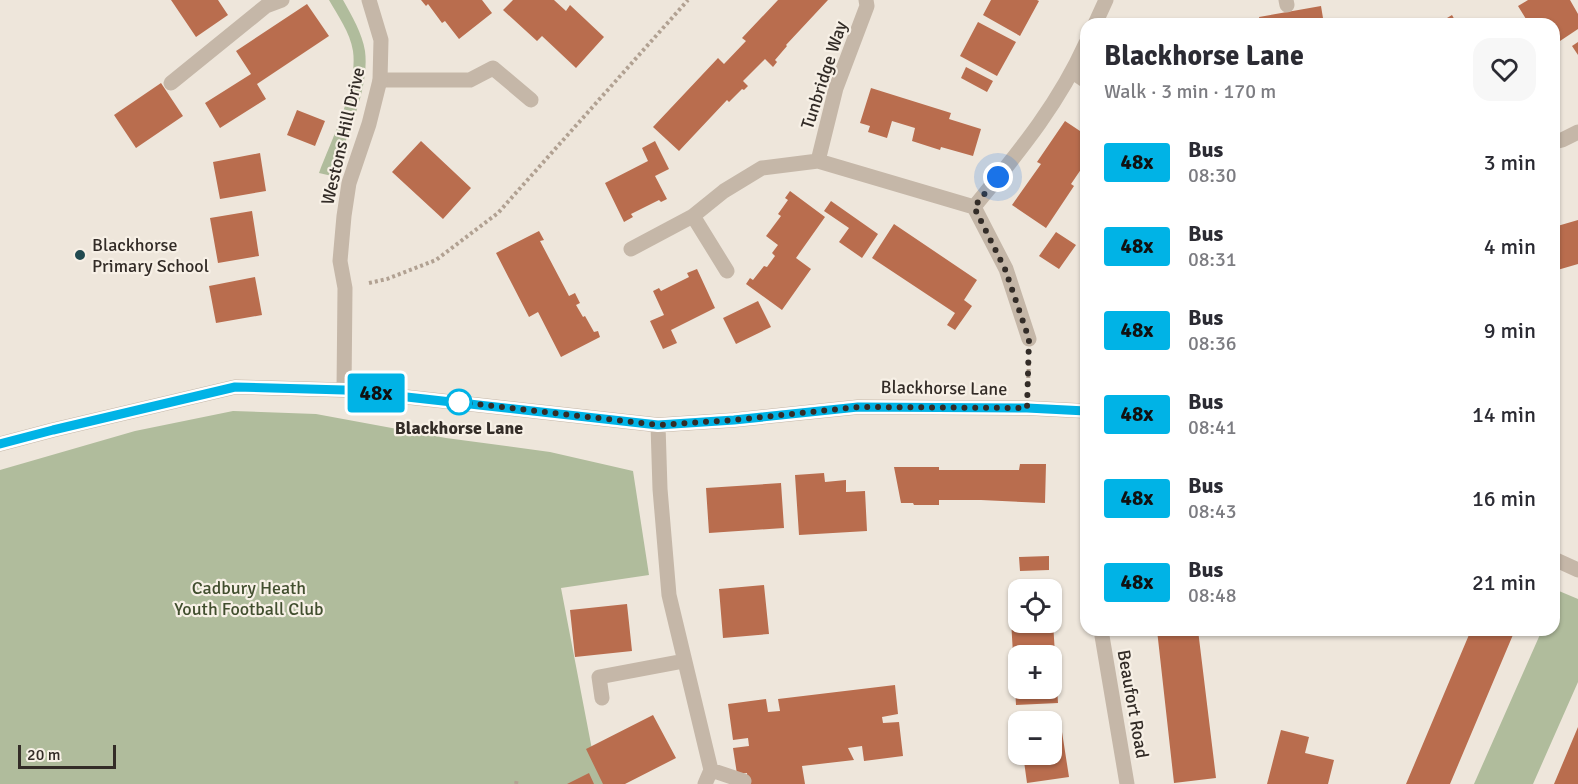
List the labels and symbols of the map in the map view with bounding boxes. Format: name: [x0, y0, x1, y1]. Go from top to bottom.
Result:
street label: Tunbridge Way: [796, 18, 852, 132]
street label: Westons Hill Drive: [317, 65, 369, 207]
your location: [983, 162, 1013, 192]
place label: Blackhorse Primary School: [92, 234, 209, 277]
marker: Blackhorse Primary School: [73, 248, 87, 262]
line badge: 48x: [342, 374, 410, 412]
street label: Blackhorse Lane: [881, 376, 1007, 400]
marker: Blackhorse Lane: [446, 389, 472, 415]
place label: Blackhorse Lane: [395, 417, 523, 439]
park label: Cadbury Heath Youth Football Club: [174, 577, 324, 620]
street label: Beaufort Road: [1113, 648, 1153, 760]
scale bar: [18, 742, 116, 770]

